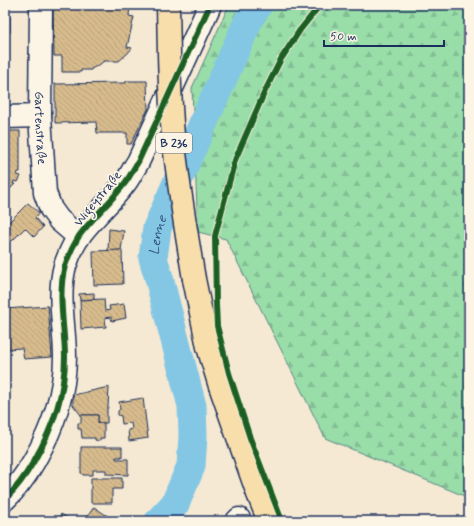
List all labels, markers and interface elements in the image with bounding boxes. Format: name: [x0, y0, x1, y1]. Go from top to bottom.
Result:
scale bar: [324, 22, 444, 48]
text: 50 m: [330, 29, 357, 45]
street label: Gartenstraße: [30, 91, 50, 165]
road number: B 236: [156, 133, 192, 153]
street label: Wigeystraße: [70, 167, 128, 232]
water label: Lenne: [145, 212, 172, 256]

